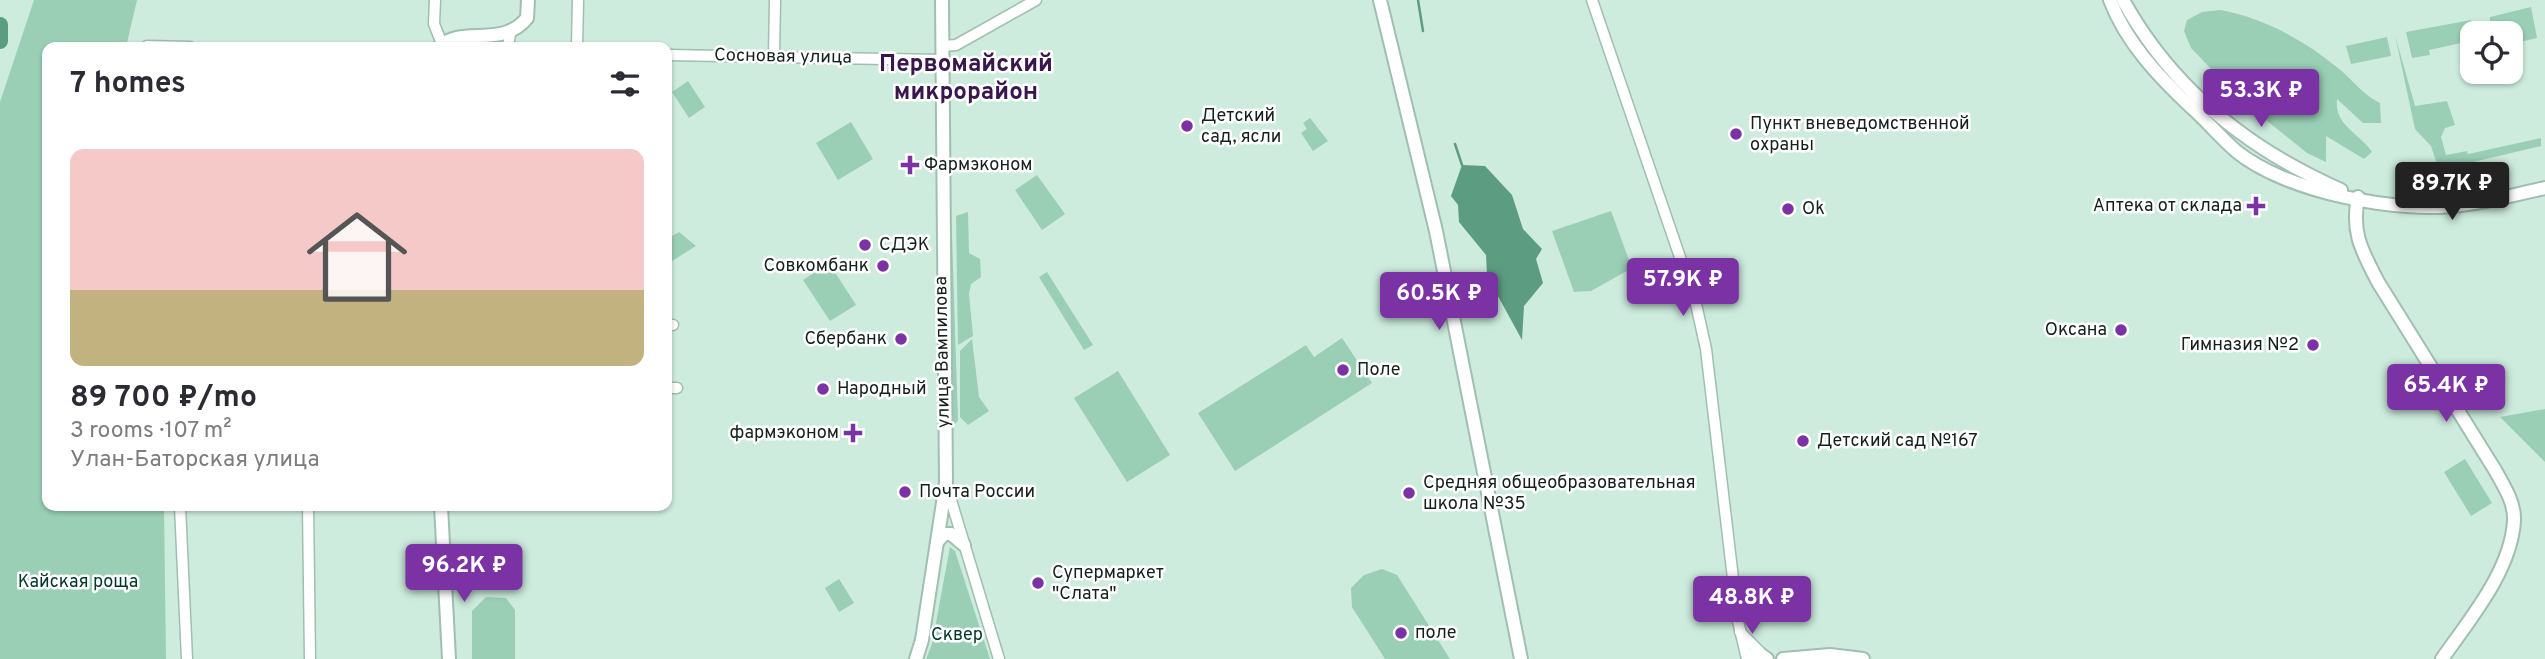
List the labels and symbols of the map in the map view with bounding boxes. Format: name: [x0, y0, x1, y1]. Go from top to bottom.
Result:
street label: Сосновая улица: [714, 44, 852, 70]
district label: Первомайский микрорайон: [879, 50, 1053, 108]
pin: 53.3K ₽: [2196, 69, 2326, 129]
place label: Детский сад, ясли: [1201, 105, 1281, 149]
place label: Пункт вневедомственной охраны: [1750, 113, 1970, 157]
marker: Детский сад, ясли: [1179, 118, 1195, 134]
marker: Пункт вневедомственной охраны: [1728, 126, 1744, 142]
place label: Фармэконом: [924, 154, 1033, 177]
marker: Фармэконом: [902, 157, 918, 173]
pin: 89.7K ₽: [2387, 162, 2517, 222]
place label: Аптека от склада: [2093, 195, 2242, 218]
place label: Ok: [1802, 198, 1825, 221]
marker: Аптека от склада: [2248, 198, 2264, 214]
marker: Ok: [1780, 201, 1796, 217]
place label: СДЭК: [879, 234, 930, 257]
marker: СДЭК: [857, 237, 873, 253]
place label: Совкомбанк: [764, 255, 869, 278]
marker: Совкомбанк: [875, 258, 891, 274]
pin: 57.9K ₽: [1618, 258, 1748, 318]
pin: 60.5K ₽: [1374, 272, 1504, 332]
street label: улица Вампилова: [930, 276, 956, 428]
place label: Оксана: [2045, 319, 2107, 342]
marker: Оксана: [2113, 322, 2129, 338]
place label: Сбербанк: [804, 328, 887, 351]
marker: Сбербанк: [893, 331, 909, 347]
place label: Гимназия №2: [2181, 334, 2299, 357]
marker: Гимназия №2: [2305, 337, 2321, 353]
place label: Поле: [1357, 359, 1400, 382]
marker: Поле: [1335, 362, 1351, 378]
pin: 65.4K ₽: [2381, 364, 2511, 424]
place label: Народный: [837, 378, 927, 401]
marker: Народный: [815, 381, 831, 397]
place label: фармэконом: [730, 422, 839, 445]
marker: фармэконом: [845, 425, 861, 441]
place label: Детский сад №167: [1817, 430, 1978, 453]
marker: Детский сад №167: [1795, 433, 1811, 449]
place label: Средняя общеобразовательная школа №35: [1423, 472, 1696, 516]
place label: Почта России: [919, 481, 1035, 504]
marker: Почта России: [897, 484, 913, 500]
marker: Средняя общеобразовательная школа №35: [1401, 485, 1417, 501]
pin: 96.2K ₽: [399, 544, 529, 604]
place label: Супермаркет "Слата": [1052, 562, 1164, 606]
park label: Кайская роща: [18, 571, 138, 594]
marker: Супермаркет "Слата": [1030, 575, 1046, 591]
pin: 48.8K ₽: [1687, 576, 1817, 636]
place label: поле: [1415, 622, 1456, 645]
park label: Сквер: [931, 624, 983, 647]
marker: поле: [1393, 625, 1409, 641]

